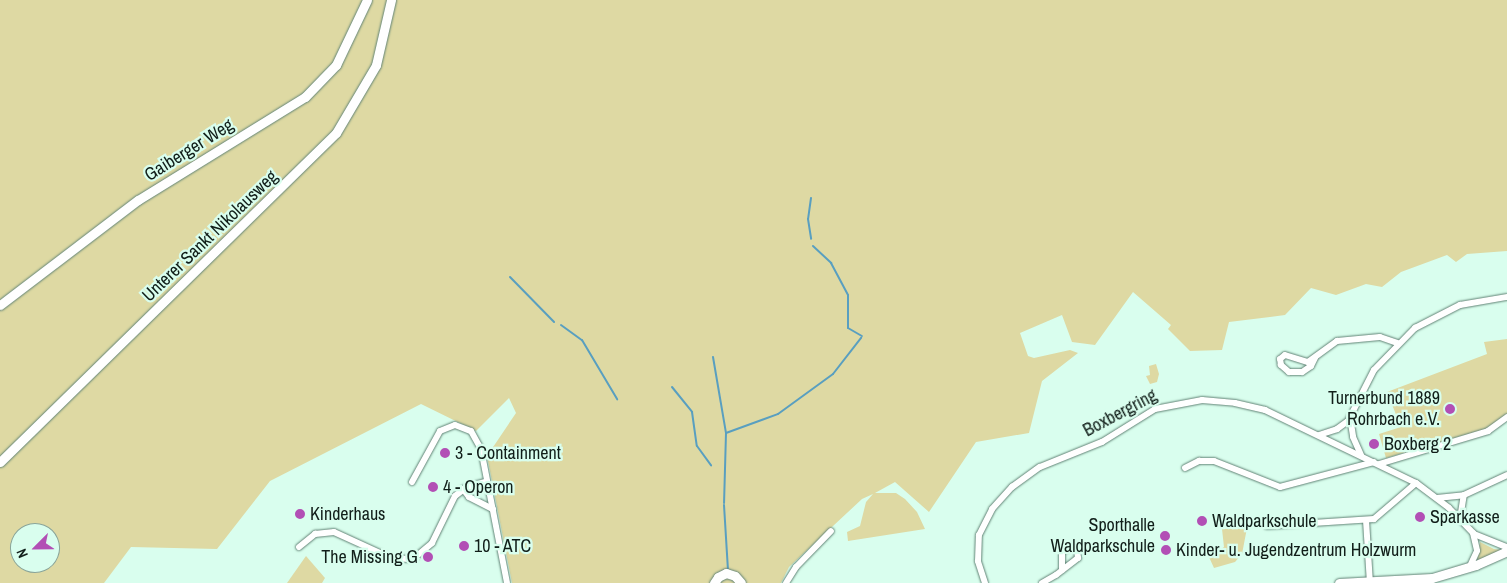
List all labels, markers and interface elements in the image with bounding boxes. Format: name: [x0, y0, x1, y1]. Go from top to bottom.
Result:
street label: Gaiberger Weg: [141, 114, 237, 186]
street label: Unterer Sankt Nikolausweg: [138, 166, 282, 306]
street label: Boxbergring: [1079, 385, 1161, 441]
place label: Turnerbund 1889 Rohrbach e.V.: [1328, 388, 1440, 430]
marker: Turnerbund 1889 Rohrbach e.V.: [1444, 403, 1456, 415]
place label: Boxberg 2: [1384, 433, 1451, 455]
marker: Boxberg 2: [1368, 438, 1380, 450]
place label: 3 - Containment: [455, 442, 561, 464]
marker: 3 - Containment: [439, 447, 451, 459]
place label: 4 - Operon: [443, 476, 514, 498]
marker: 4 - Operon: [427, 481, 439, 493]
place label: Kinderhaus: [310, 503, 385, 525]
place label: Sparkasse: [1430, 506, 1500, 528]
marker: Kinderhaus: [294, 508, 306, 520]
place label: Waldparkschule: [1212, 510, 1316, 532]
marker: Sparkasse: [1414, 511, 1426, 523]
place label: Sporthalle Waldparkschule: [1051, 515, 1155, 558]
marker: Waldparkschule: [1196, 515, 1208, 527]
north arrow: [10, 523, 60, 573]
marker: Sporthalle Waldparkschule: [1159, 530, 1171, 542]
place label: 10 - ATC: [474, 535, 532, 557]
place label: Kinder- u. Jugendzentrum Holzwurm: [1176, 539, 1416, 561]
marker: 10 - ATC: [458, 540, 470, 552]
marker: Kinder- u. Jugendzentrum Holzwurm: [1160, 544, 1172, 556]
text: N: [12, 546, 32, 561]
place label: The Missing G: [321, 546, 418, 568]
marker: The Missing G: [422, 551, 434, 563]

